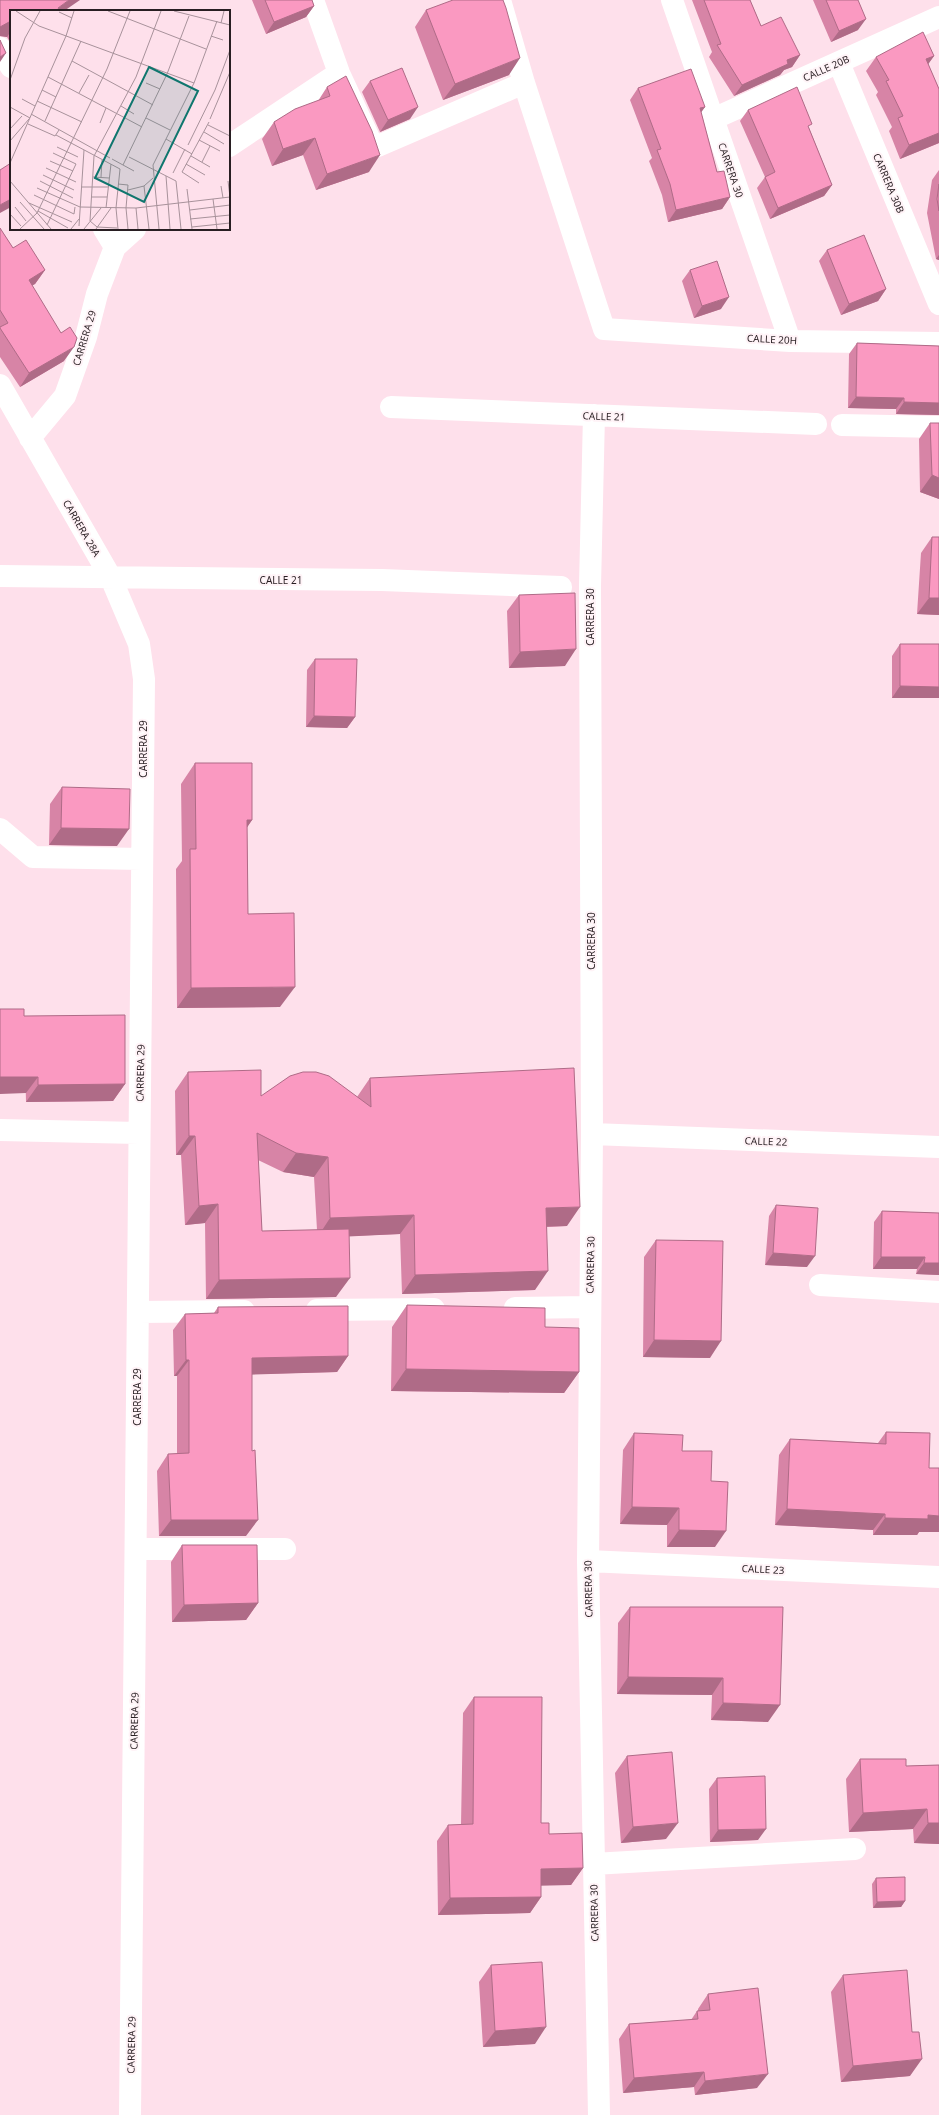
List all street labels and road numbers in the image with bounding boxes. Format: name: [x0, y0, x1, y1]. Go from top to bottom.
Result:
street label: CALLE 20B: [801, 52, 851, 84]
street label: CARRERA 30: [715, 141, 747, 200]
street label: CARRERA 30B: [870, 151, 908, 215]
street label: CARRERA 29: [69, 308, 99, 367]
street label: CALLE 20H: [747, 331, 797, 347]
street label: CALLE 21: [582, 408, 626, 424]
street label: CARRERA 28A: [60, 497, 104, 560]
street label: CALLE 21: [260, 573, 302, 587]
street label: CARRERA 30: [583, 588, 597, 646]
street label: CARRERA 29: [136, 720, 150, 778]
street label: CARRERA 30: [584, 912, 598, 970]
street label: CARRERA 29: [133, 1044, 148, 1102]
street label: CALLE 22: [744, 1133, 788, 1149]
street label: CARRERA 30: [583, 1236, 598, 1294]
street label: CARRERA 29: [130, 1368, 144, 1426]
street label: CARRERA 30: [580, 1560, 595, 1618]
street label: CALLE 23: [741, 1561, 785, 1577]
street label: CARRERA 29: [127, 1692, 142, 1750]
street label: CARRERA 30: [586, 1884, 601, 1942]
street label: CARRERA 29: [124, 2016, 139, 2074]

